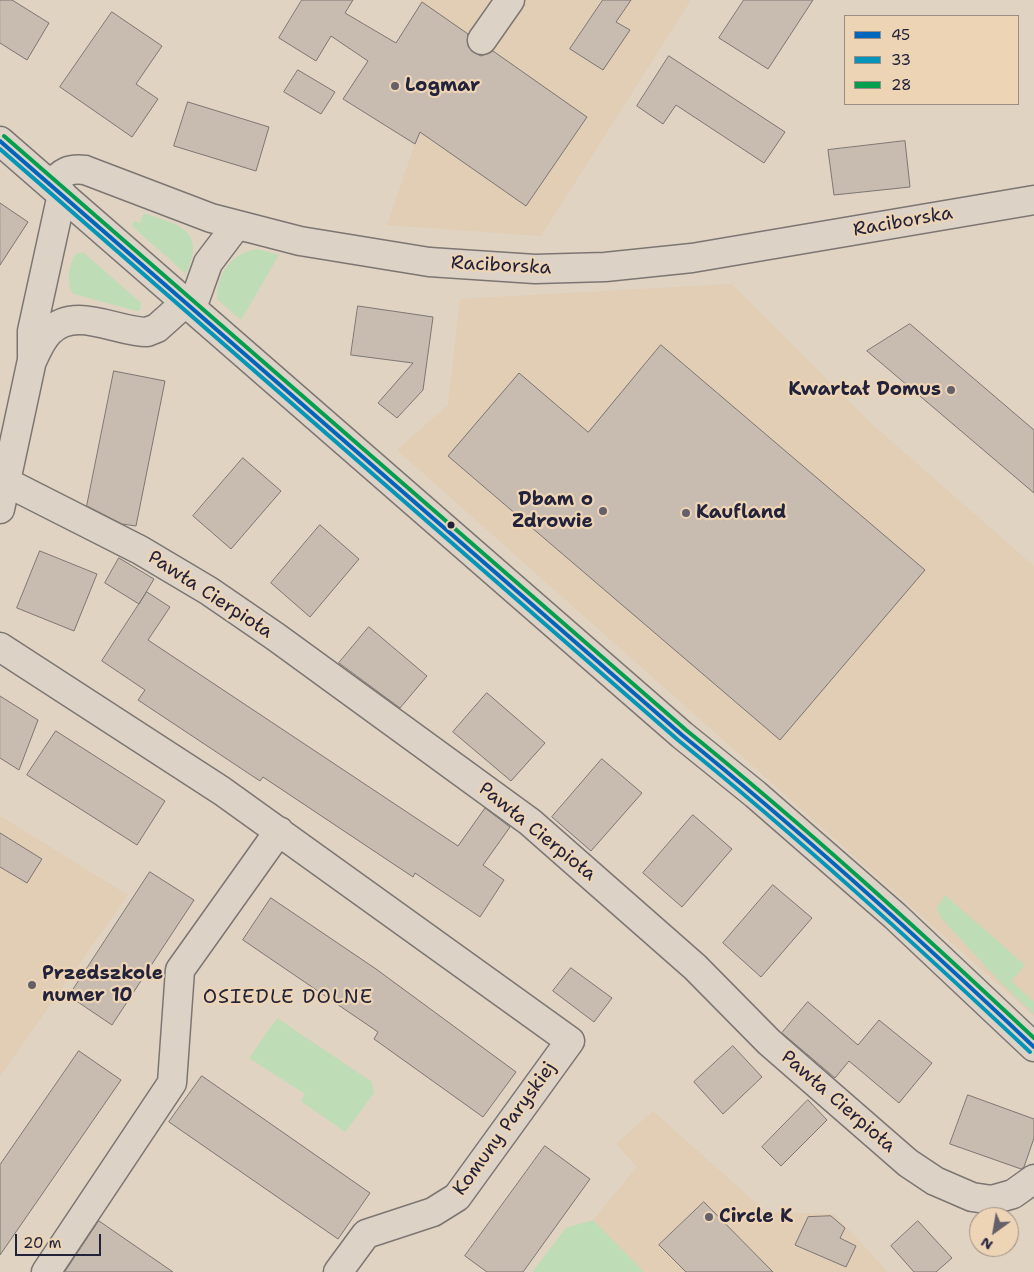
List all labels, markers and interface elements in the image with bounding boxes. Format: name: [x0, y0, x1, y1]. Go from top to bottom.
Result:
legend: [844, 15, 1019, 105]
text: 45: [891, 25, 910, 45]
text: 33: [891, 50, 911, 70]
place label: Logmar: [405, 75, 480, 97]
text: 28: [891, 75, 912, 95]
marker: Logmar: [389, 80, 401, 92]
street label: Raciborska: [851, 202, 955, 242]
street label: Raciborska: [450, 252, 552, 280]
place label: Kwartał Domus: [788, 379, 941, 401]
marker: Kwartał Domus: [945, 384, 957, 396]
place label: Dbam o Zdrowie: [512, 489, 593, 533]
place label: Kaufland: [696, 502, 786, 524]
marker: Dbam o Zdrowie: [597, 505, 609, 517]
marker: Kaufland: [680, 507, 692, 519]
unlabelled marker: [446, 520, 456, 530]
street label: Pawła Cierpioła: [143, 546, 277, 644]
street label: Pawła Cierpioła: [474, 778, 600, 886]
place label: Przedszkole numer 10: [42, 963, 163, 1007]
marker: Przedszkole numer 10: [26, 979, 38, 991]
district label: OSIEDLE DOLNE: [201, 986, 375, 1010]
street label: Pawła Cierpioła: [776, 1046, 900, 1158]
street label: Komuny Paryskiej: [449, 1058, 561, 1200]
place label: Circle K: [719, 1206, 793, 1228]
north arrow: [969, 1207, 1019, 1257]
marker: Circle K: [703, 1211, 715, 1223]
scale bar: [18, 1224, 104, 1256]
text: 20 m: [23, 1233, 62, 1253]
text: N: [977, 1233, 996, 1254]

